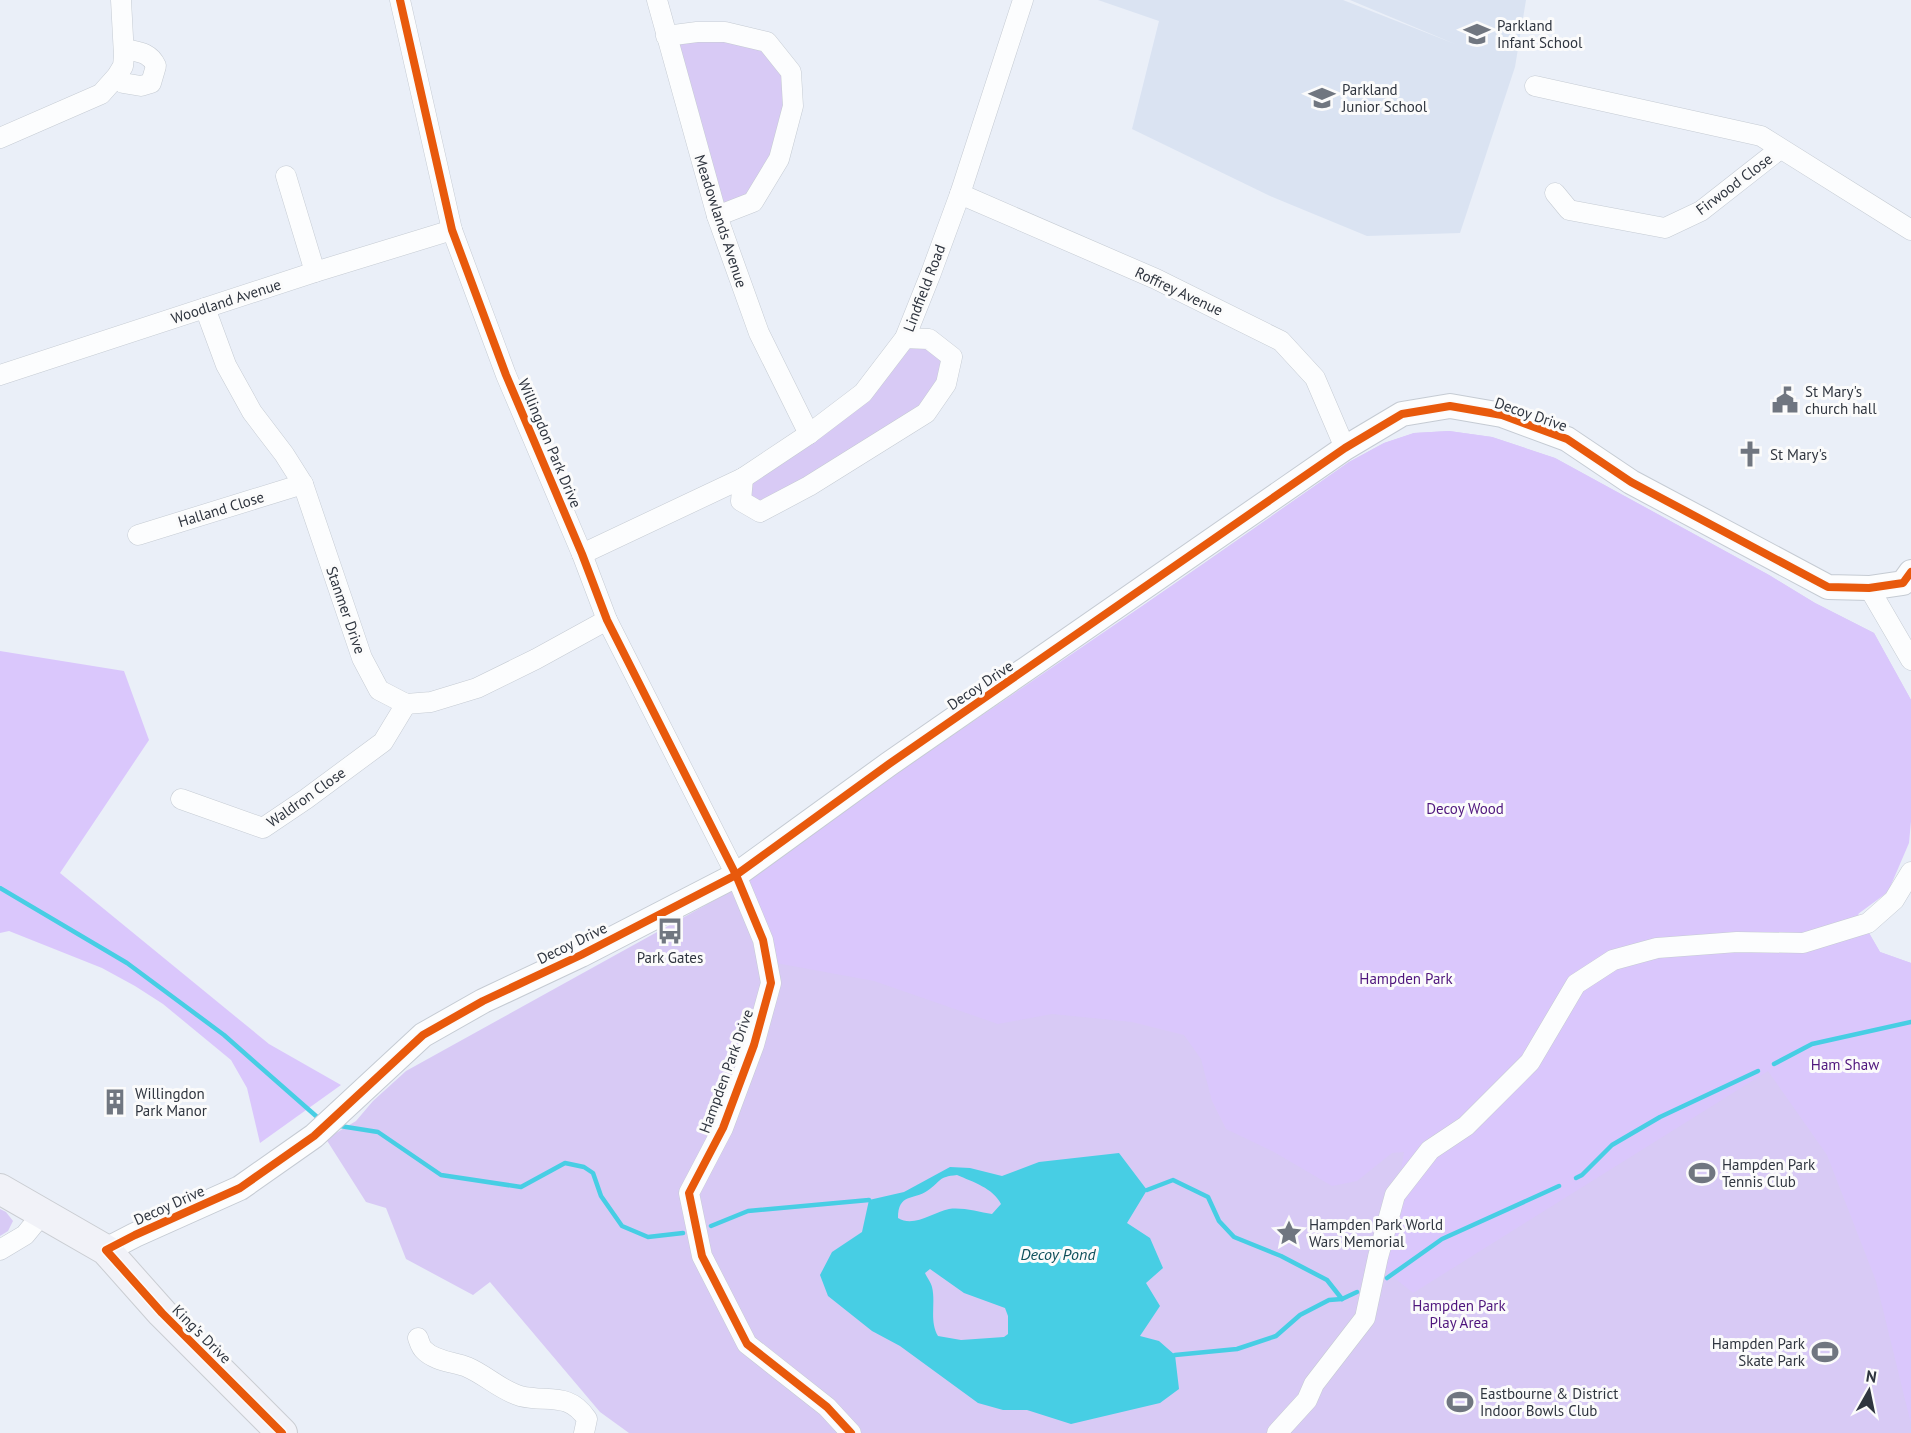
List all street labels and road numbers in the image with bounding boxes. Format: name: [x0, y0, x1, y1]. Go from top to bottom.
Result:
street label: Firwood Close: [1692, 149, 1776, 219]
street label: Meadowlands Avenue: [691, 152, 751, 290]
street label: Lindfield Road: [899, 242, 949, 334]
street label: Roffrey Avenue: [1132, 262, 1226, 320]
street label: Woodland Avenue: [169, 274, 283, 328]
street label: Willingdon Park Drive: [514, 376, 586, 510]
street label: Decoy Drive: [1492, 393, 1570, 435]
street label: Halland Close: [176, 487, 266, 531]
street label: Stanmer Drive: [322, 564, 370, 656]
street label: Decoy Drive: [943, 656, 1017, 714]
street label: Waldron Close: [263, 763, 349, 831]
street label: Decoy Drive: [534, 918, 610, 968]
street label: Hampden Park Drive: [695, 1006, 757, 1136]
street label: Decoy Drive: [131, 1181, 207, 1229]
street label: King's Drive: [169, 1301, 235, 1367]

